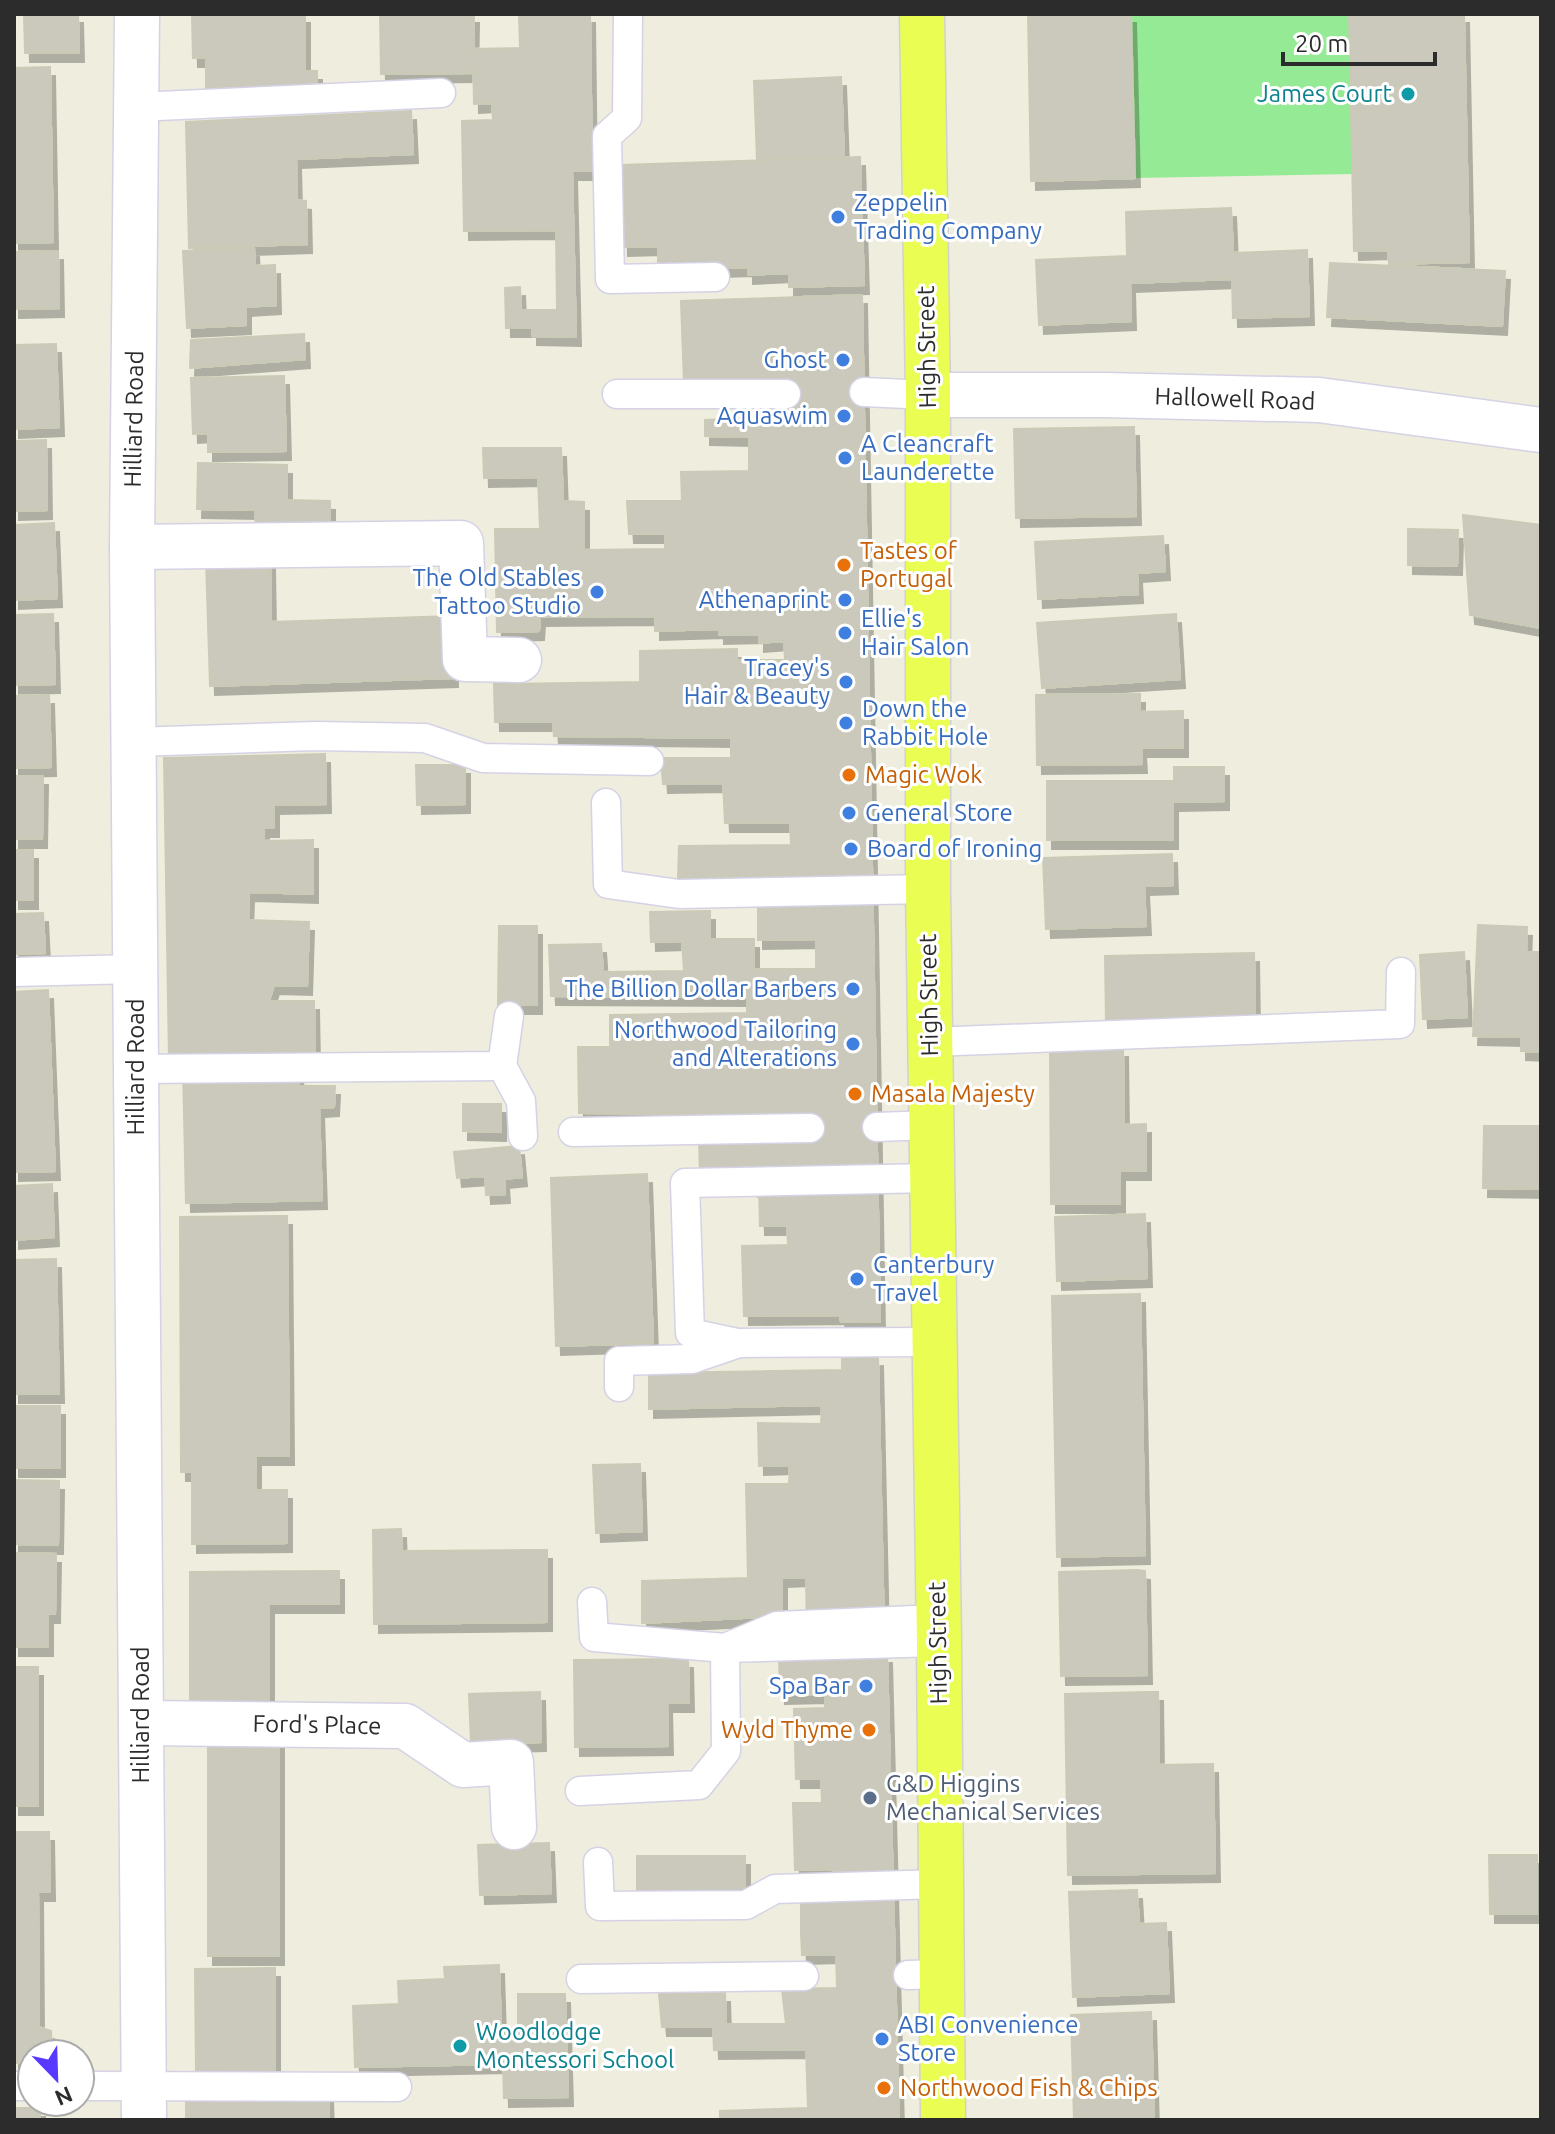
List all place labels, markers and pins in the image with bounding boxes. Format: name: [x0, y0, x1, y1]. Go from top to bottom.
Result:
place label: James Court: [1257, 80, 1393, 107]
marker: James Court: [1399, 85, 1417, 103]
place label: Zeppelin Trading Company: [854, 189, 1042, 244]
marker: Zeppelin Trading Company: [829, 208, 847, 226]
place label: Ghost: [763, 346, 828, 373]
marker: Ghost: [834, 351, 852, 369]
place label: Aquaswim: [717, 402, 828, 429]
marker: Aquaswim: [835, 407, 853, 425]
place label: A Cleancraft Launderette: [861, 430, 995, 485]
marker: A Cleancraft Launderette: [836, 449, 854, 467]
place label: Tastes of Portugal: [860, 537, 958, 592]
marker: Tastes of Portugal: [835, 556, 853, 574]
place label: The Old Stables Tattoo Studio: [412, 564, 581, 619]
marker: The Old Stables Tattoo Studio: [588, 583, 606, 601]
place label: Athenaprint: [699, 586, 830, 613]
marker: Athenaprint: [836, 591, 854, 609]
place label: Ellie's Hair Salon: [861, 605, 969, 660]
marker: Ellie's Hair Salon: [836, 624, 854, 642]
place label: Tracey's Hair & Beauty: [684, 654, 830, 709]
marker: Tracey's Hair & Beauty: [837, 673, 855, 691]
place label: Down the Rabbit Hole: [862, 695, 988, 750]
marker: Down the Rabbit Hole: [837, 714, 855, 732]
place label: Magic Wok: [865, 761, 982, 788]
marker: Magic Wok: [840, 766, 858, 784]
place label: General Store: [865, 799, 1013, 826]
marker: General Store: [840, 804, 858, 822]
place label: Board of Ironing: [867, 835, 1042, 862]
marker: Board of Ironing: [842, 840, 860, 858]
place label: The Billion Dollar Barbers: [564, 975, 837, 1002]
marker: The Billion Dollar Barbers: [844, 980, 862, 998]
place label: Northwood Tailoring and Alterations: [614, 1016, 837, 1071]
marker: Northwood Tailoring and Alterations: [844, 1035, 862, 1053]
place label: Masala Majesty: [871, 1080, 1035, 1107]
marker: Masala Majesty: [846, 1085, 864, 1103]
place label: Canterbury Travel: [873, 1251, 995, 1306]
marker: Canterbury Travel: [848, 1270, 866, 1288]
place label: Spa Bar: [769, 1672, 850, 1699]
marker: Spa Bar: [857, 1677, 875, 1695]
place label: Wyld Thyme: [721, 1716, 853, 1743]
marker: Wyld Thyme: [860, 1721, 878, 1739]
place label: G&D Higgins Mechanical Services: [886, 1770, 1100, 1825]
marker: G&D Higgins Mechanical Services: [861, 1789, 879, 1807]
place label: ABI Convenience Store: [898, 2011, 1079, 2066]
place label: Woodlodge Montessori School: [476, 2018, 674, 2073]
marker: ABI Convenience Store: [873, 2030, 891, 2048]
marker: Woodlodge Montessori School: [451, 2037, 469, 2055]
place label: Northwood Fish & Chips: [900, 2074, 1158, 2101]
marker: Northwood Fish & Chips: [875, 2079, 893, 2097]

